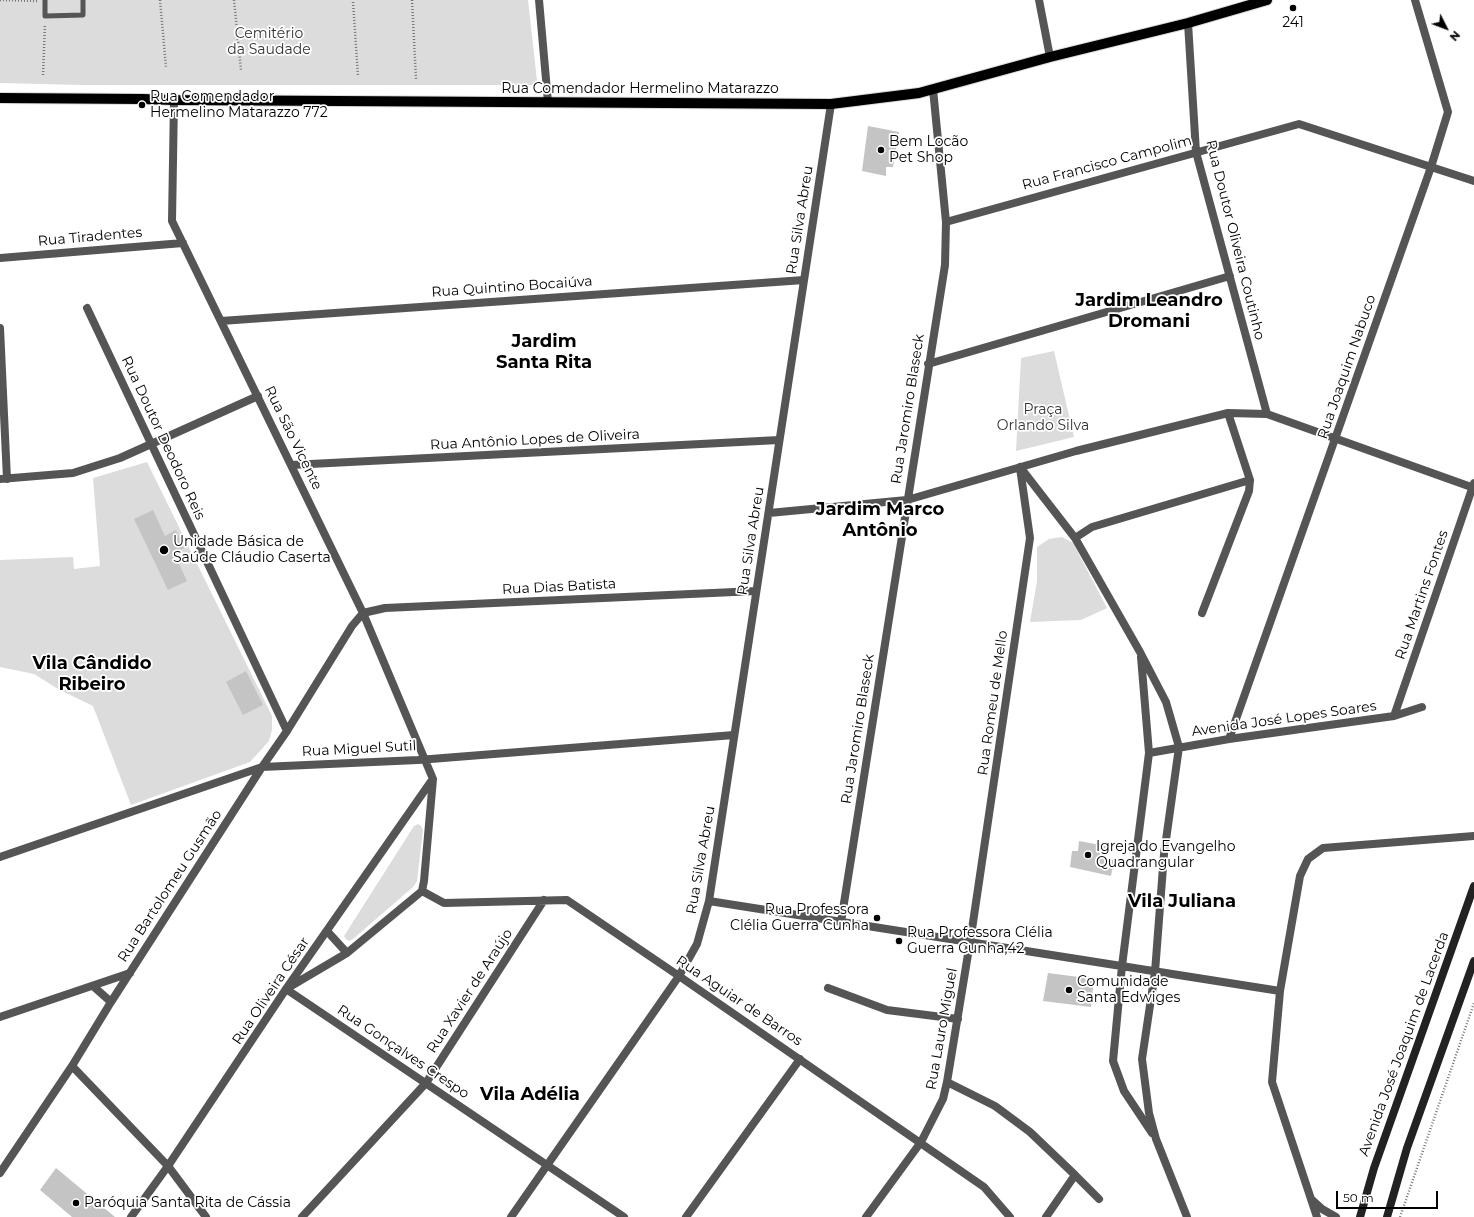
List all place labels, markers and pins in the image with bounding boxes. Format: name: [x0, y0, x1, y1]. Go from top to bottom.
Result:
marker: 241: [1288, 3, 1298, 13]
place label: 241: [1282, 15, 1304, 31]
place label: Rua Comendador Hermelino Matarazzo 772: [150, 89, 328, 122]
marker: Rua Comendador Hermelino Matarazzo 772: [137, 100, 147, 110]
place label: Bem Locão Pet Shop: [889, 134, 968, 166]
marker: Bem Locão Pet Shop: [876, 145, 886, 155]
place label: Unidade Básica de Saúde Cláudio Caserta: [173, 534, 331, 566]
marker: Unidade Básica de Saúde Cláudio Caserta: [158, 544, 170, 556]
place label: Igreja do Evangelho Quadrangular: [1096, 839, 1236, 872]
marker: Igreja do Evangelho Quadrangular: [1083, 850, 1093, 860]
place label: Rua Professora Clélia Guerra Cunha: [730, 902, 869, 934]
marker: Rua Professora Clélia Guerra Cunha: [872, 913, 882, 923]
place label: Rua Professora Clélia Guerra Cunha,42: [907, 925, 1053, 958]
marker: Rua Professora Clélia Guerra Cunha,42: [894, 936, 904, 946]
place label: Comunidade Santa Edwiges: [1077, 974, 1180, 1006]
marker: Comunidade Santa Edwiges: [1064, 985, 1074, 995]
place label: Paróquia Santa Rita de Cássia: [84, 1195, 291, 1211]
marker: Paróquia Santa Rita de Cássia: [71, 1198, 81, 1208]

